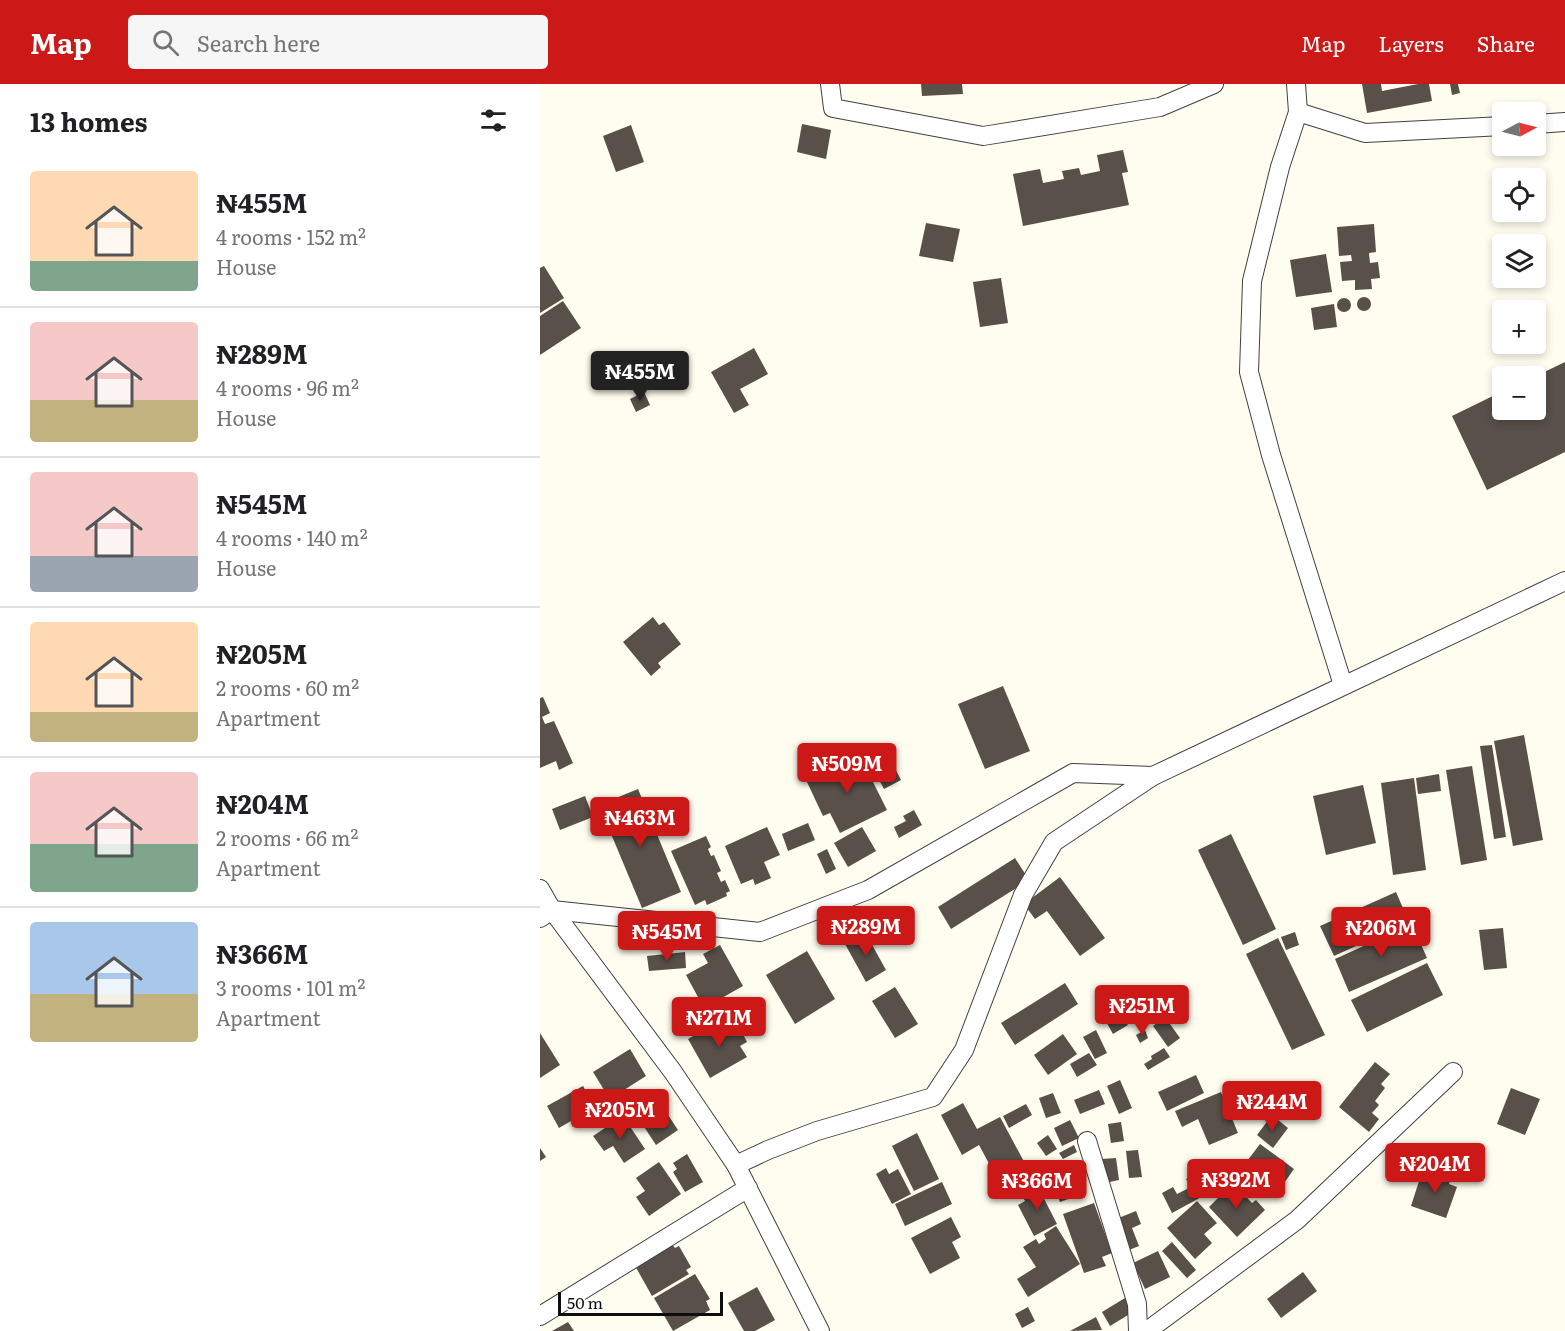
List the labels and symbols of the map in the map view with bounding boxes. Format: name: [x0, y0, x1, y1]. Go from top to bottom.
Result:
north arrow: [1492, 102, 1546, 156]
pin: ₦455M: [598, 351, 682, 402]
pin: ₦509M: [805, 743, 889, 794]
pin: ₦463M: [598, 797, 682, 848]
pin: ₦289M: [824, 906, 908, 957]
pin: ₦206M: [1339, 907, 1423, 958]
pin: ₦545M: [625, 911, 709, 962]
pin: ₦251M: [1100, 985, 1184, 1036]
pin: ₦271M: [677, 997, 761, 1048]
pin: ₦244M: [1230, 1081, 1314, 1132]
pin: ₦205M: [578, 1089, 662, 1140]
pin: ₦204M: [1393, 1143, 1477, 1194]
pin: ₦392M: [1194, 1159, 1278, 1210]
pin: ₦366M: [995, 1160, 1079, 1211]
scale bar: [558, 1289, 723, 1316]

